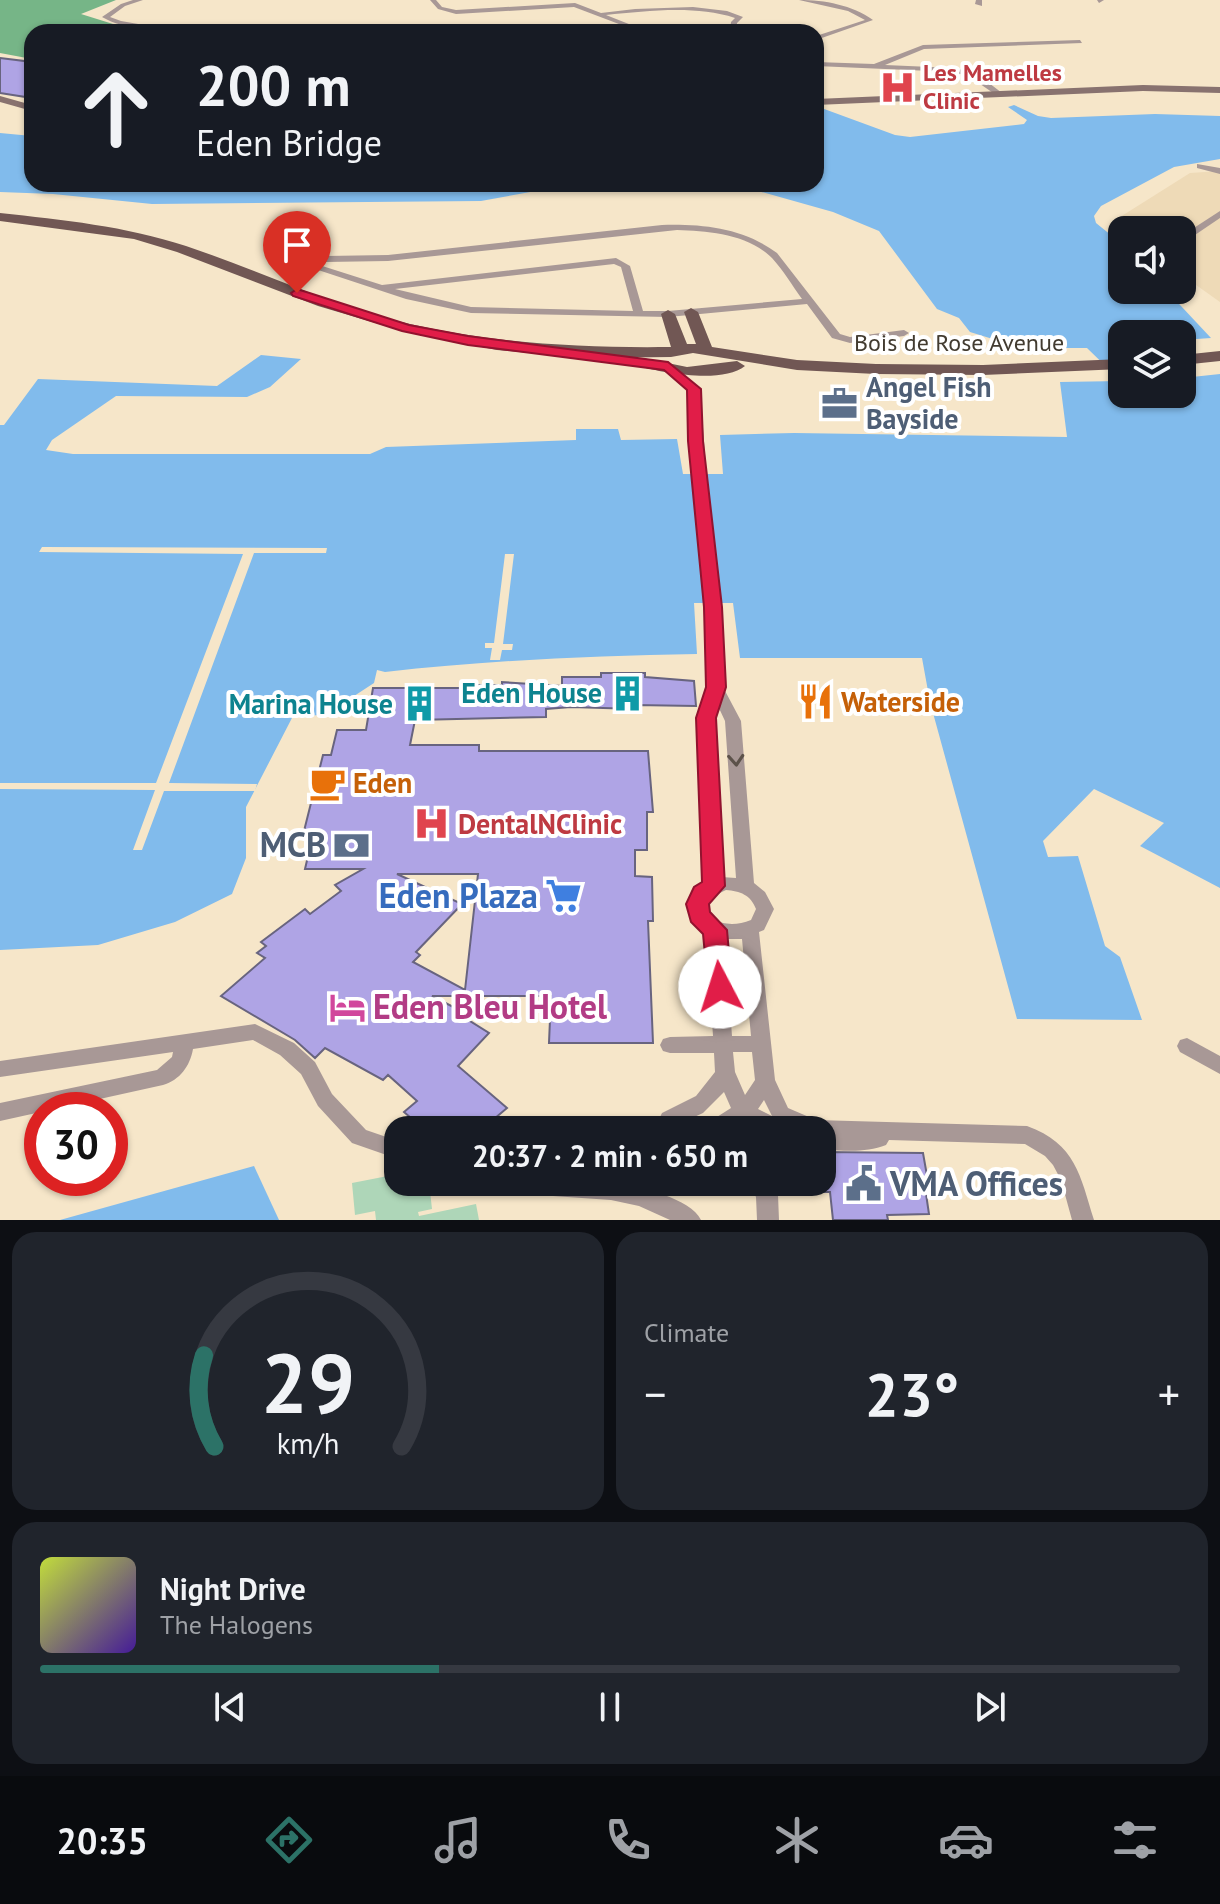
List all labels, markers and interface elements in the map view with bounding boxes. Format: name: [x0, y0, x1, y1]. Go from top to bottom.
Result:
text: 200 m: [196, 49, 351, 121]
icon: ahead: [64, 56, 168, 160]
place label: Les Mamelles Clinic: [923, 57, 1062, 116]
hospital icon: Les Mamelles Clinic: [878, 68, 916, 106]
text: Eden Bridge: [196, 119, 382, 166]
pin: [263, 211, 331, 293]
map controls: [1108, 216, 1196, 408]
button: sound: [1108, 216, 1196, 304]
icon: arrive: [275, 223, 319, 267]
button: layers: [1108, 320, 1196, 408]
street label: Bois de Rose Avenue: [854, 327, 1064, 358]
place label: Angel Fish Bayside: [866, 368, 992, 437]
office icon: Angel Fish Bayside: [821, 384, 859, 422]
place label: Eden House: [461, 674, 602, 711]
building icon: Eden House: [609, 674, 647, 712]
restaurant icon: Waterside: [796, 683, 834, 721]
place label: Waterside: [841, 683, 960, 720]
place label: Marina House: [229, 685, 393, 722]
building icon: Marina House: [400, 685, 438, 723]
one-way arrow: [727, 754, 744, 767]
cafe icon: Eden: [308, 764, 346, 802]
place label: Eden: [353, 764, 412, 801]
hospital icon: DentalNClinic: [413, 805, 451, 843]
place label: DentalNClinic: [458, 805, 622, 842]
place label: MCB: [260, 822, 326, 866]
bank icon: MCB: [333, 826, 371, 864]
place label: Eden Plaza: [379, 873, 538, 917]
supermarket icon: Eden Plaza: [545, 877, 583, 915]
position arrow: [678, 945, 762, 1029]
place label: Eden Bleu Hotel: [373, 984, 608, 1028]
hotel icon: Eden Bleu Hotel: [328, 988, 366, 1026]
speed limit sign: 30: [24, 1092, 128, 1196]
text: 20:37 · 2 min · 650 m: [472, 1136, 748, 1175]
place label: VMA Offices: [889, 1161, 1063, 1205]
public building icon: VMA Offices: [845, 1165, 883, 1203]
text: Climate: [644, 1316, 729, 1349]
text: 29: [261, 1328, 355, 1436]
text: 23°: [865, 1355, 959, 1433]
text: −: [644, 1365, 666, 1422]
text: +: [1158, 1365, 1180, 1422]
text: km/h: [277, 1425, 339, 1462]
text: Night Drive: [160, 1569, 306, 1608]
text: The Halogens: [160, 1608, 313, 1641]
icon: previous: [208, 1685, 252, 1729]
icon: pause: [588, 1685, 632, 1729]
icon: next: [968, 1685, 1012, 1729]
icon: directions: [261, 1812, 317, 1868]
icon: music: [430, 1812, 486, 1868]
icon: phone: [600, 1812, 656, 1868]
icon: climate: [769, 1812, 825, 1868]
icon: car: [938, 1812, 994, 1868]
icon: filters: [1107, 1812, 1163, 1868]
text: 20:35: [57, 1817, 148, 1864]

